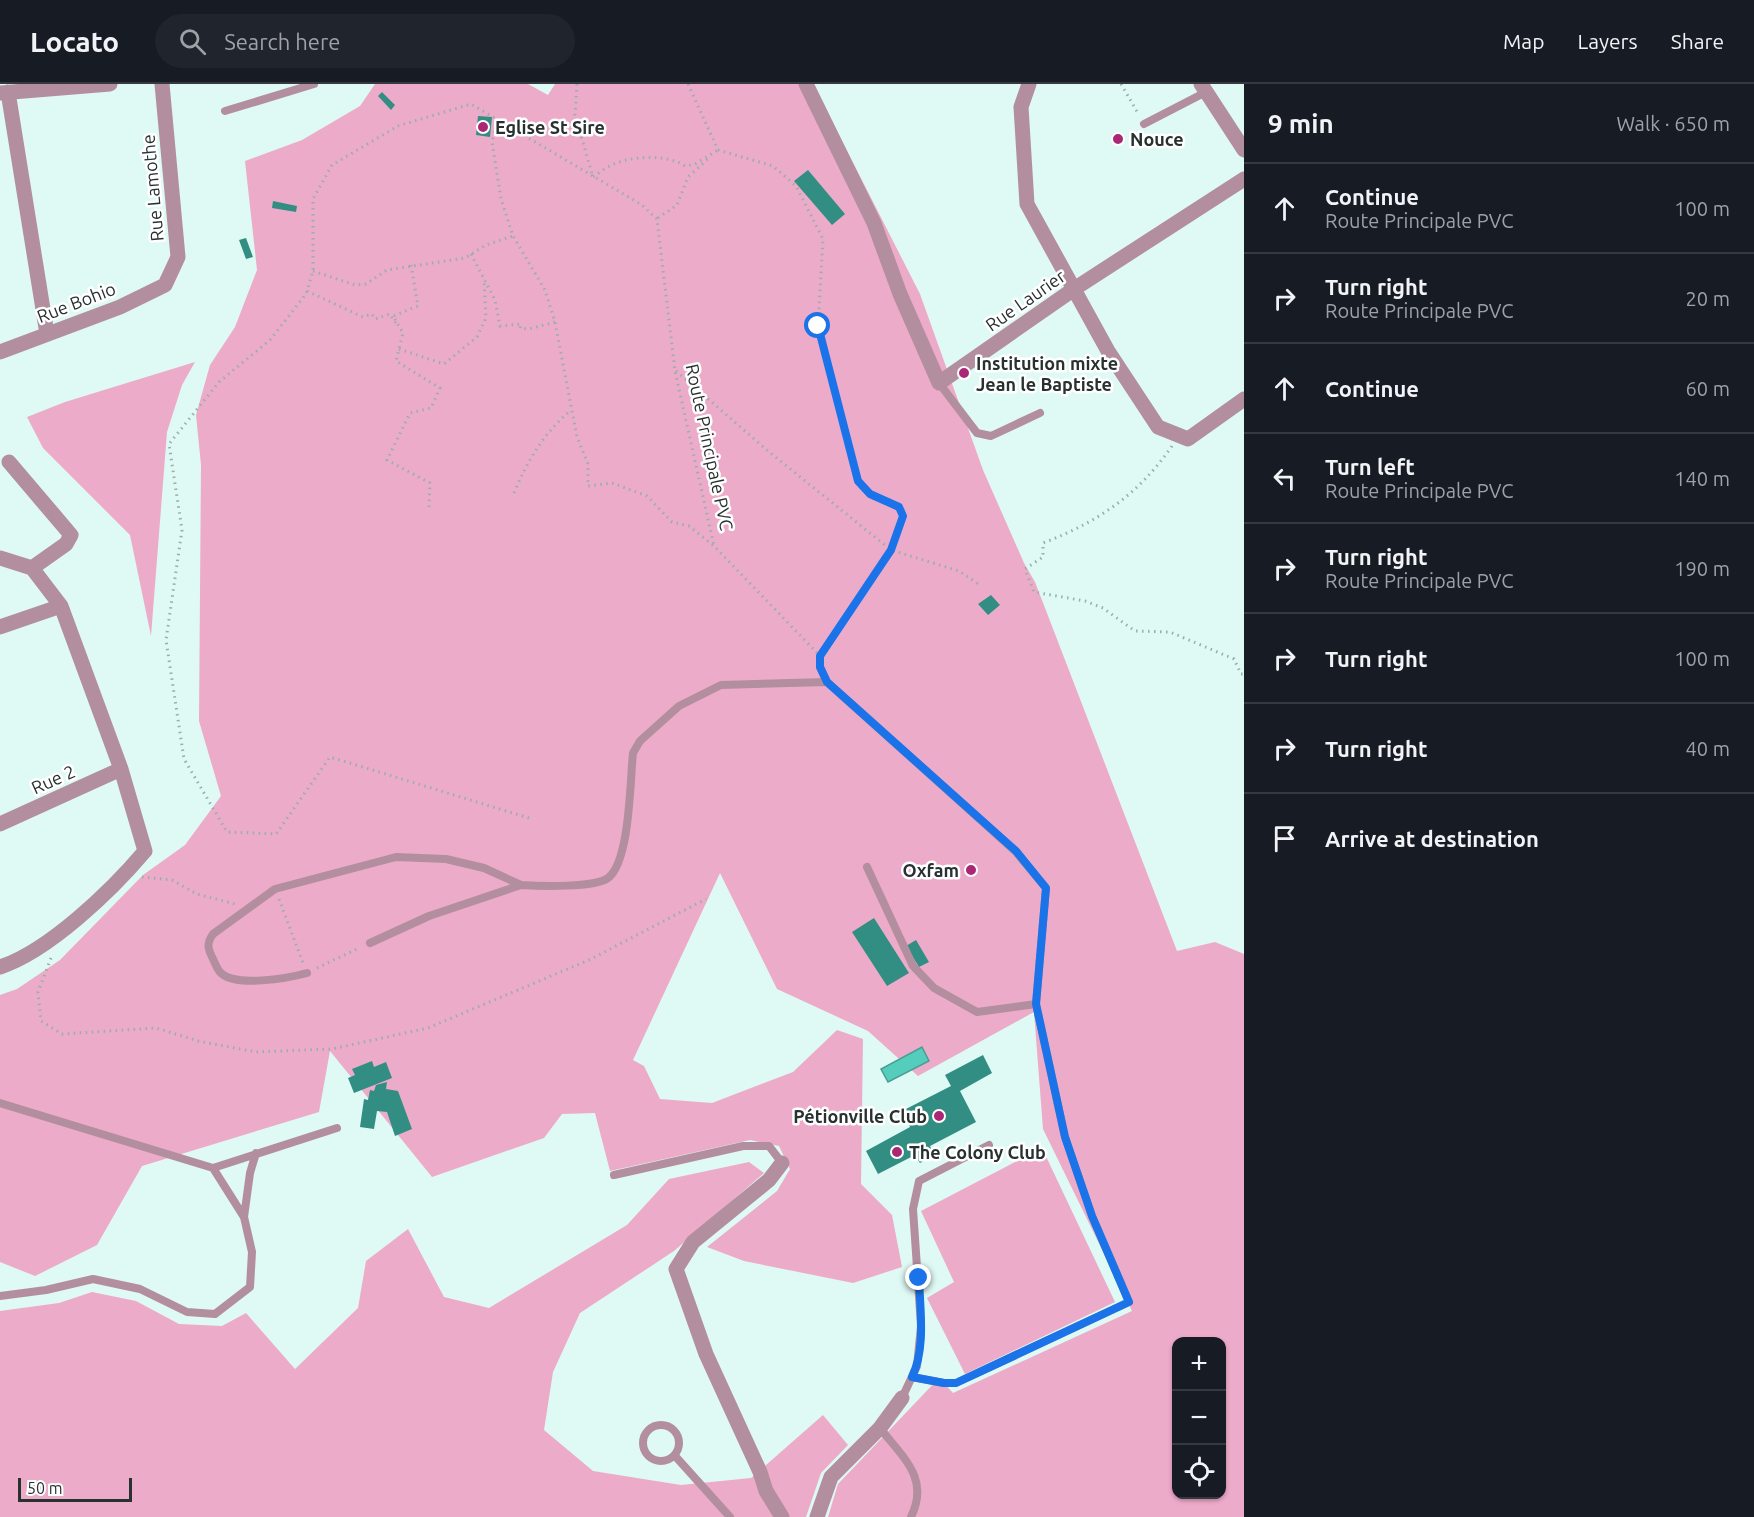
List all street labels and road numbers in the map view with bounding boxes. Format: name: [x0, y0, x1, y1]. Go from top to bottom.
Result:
street label: Rue Lamothe: [137, 134, 167, 242]
street label: Rue Laurier: [981, 265, 1069, 335]
street label: Rue Bohio: [34, 278, 118, 326]
street label: Route Principale PVC: [683, 362, 737, 532]
street label: Rue 2: [28, 761, 78, 797]

